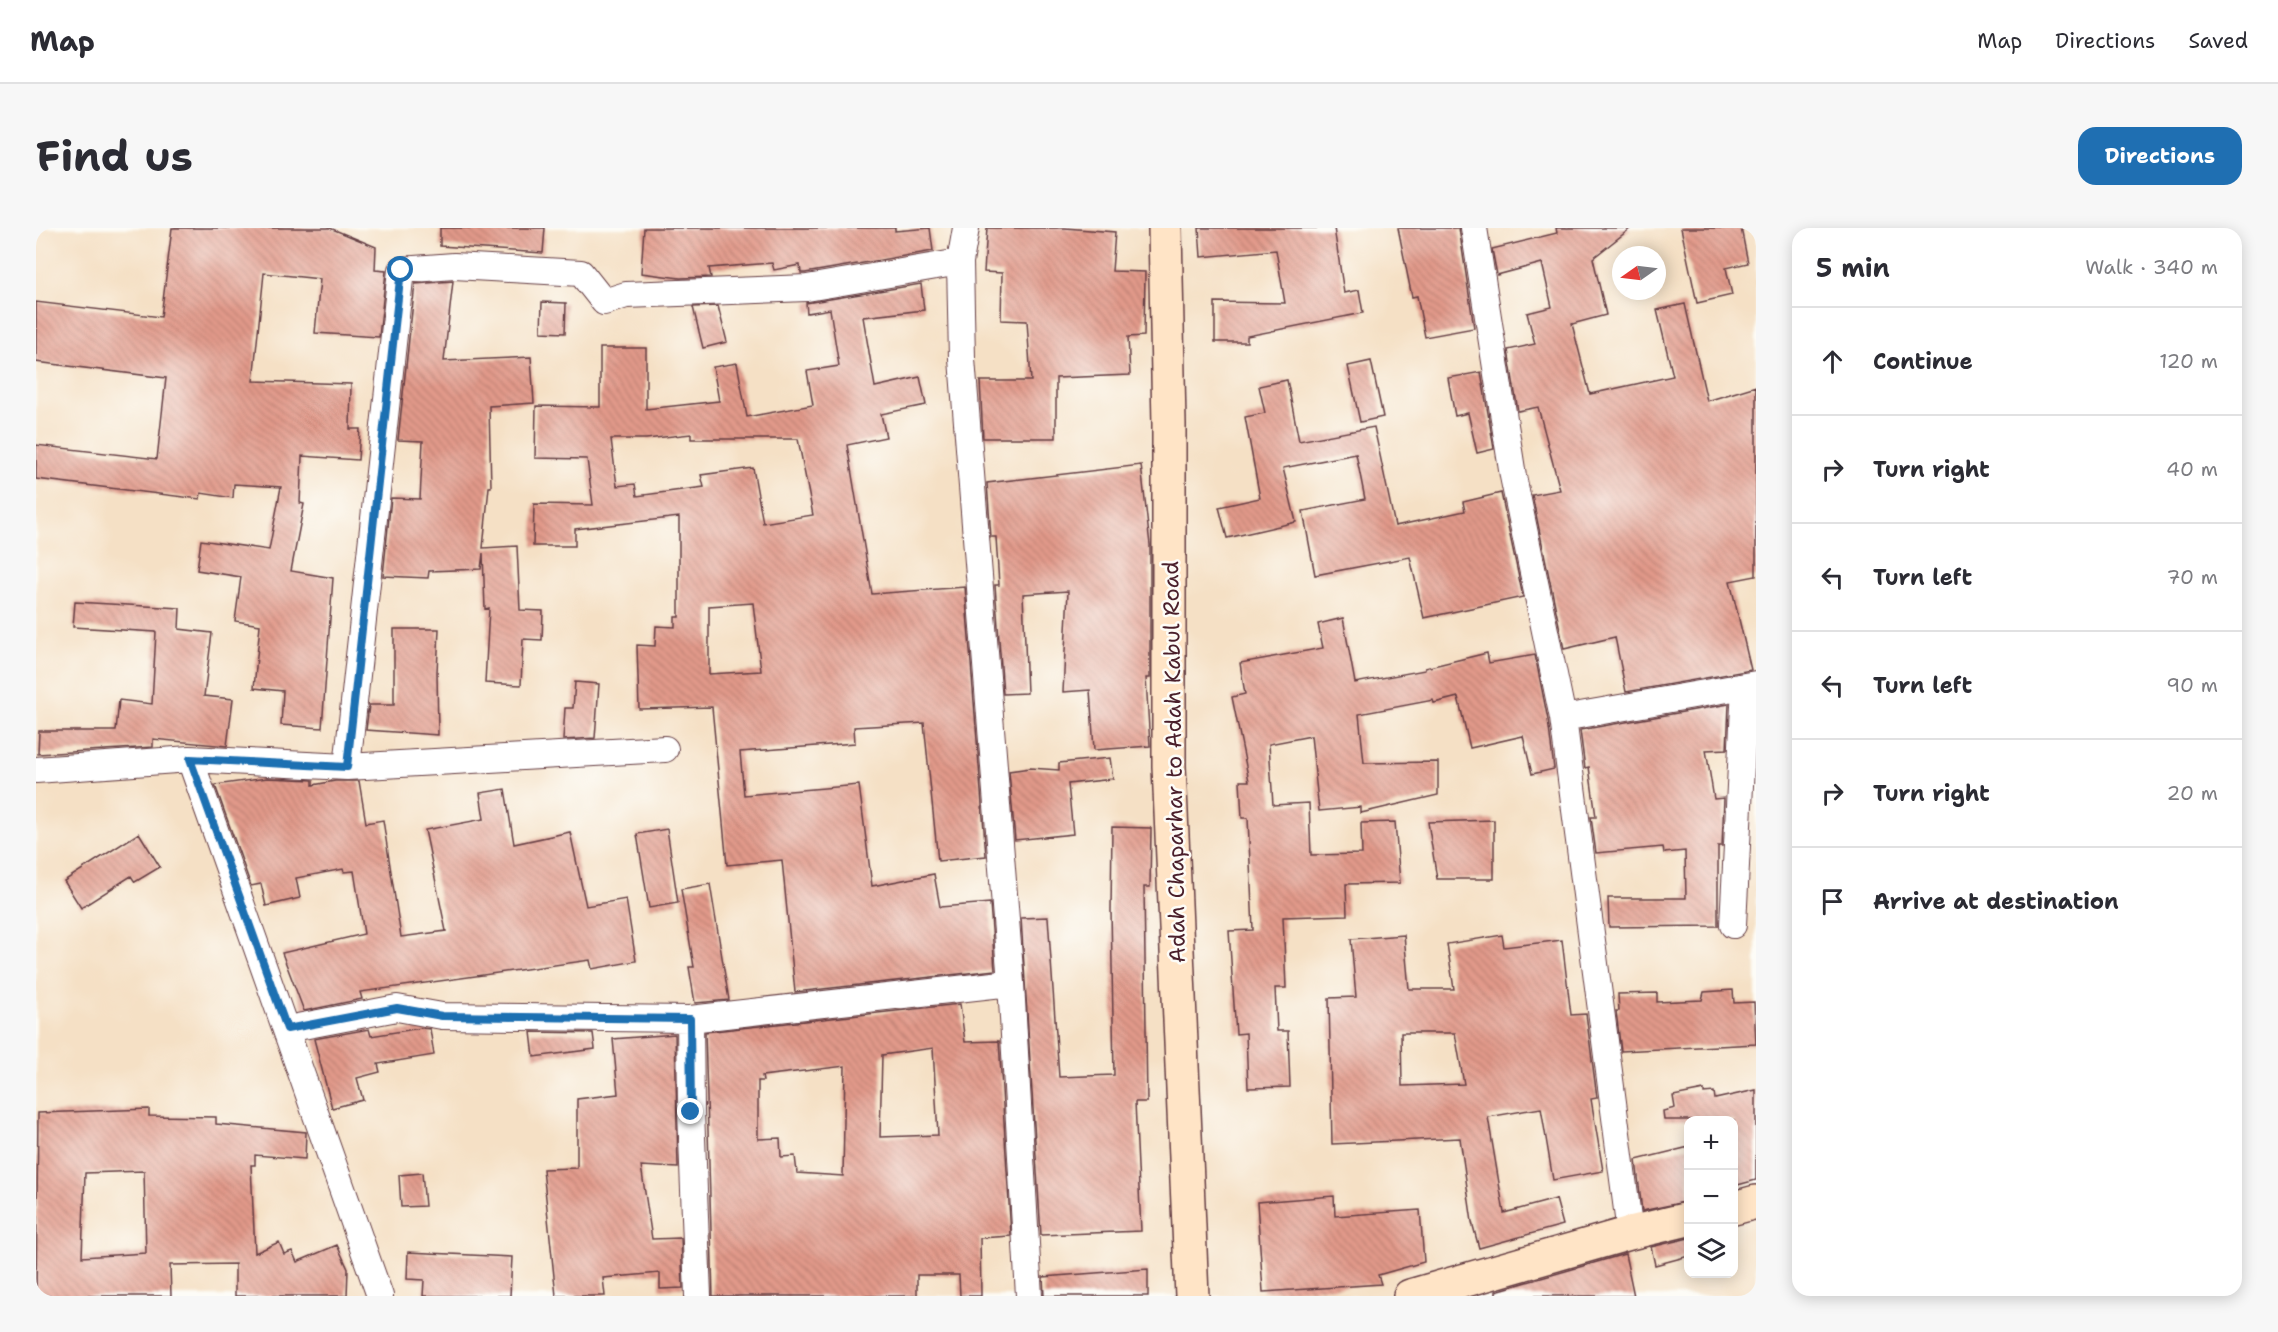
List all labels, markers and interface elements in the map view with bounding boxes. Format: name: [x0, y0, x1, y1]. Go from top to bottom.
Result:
text: Map: [30, 22, 95, 60]
text: Map: [1977, 27, 2022, 55]
text: Directions: [2055, 27, 2155, 55]
text: Saved: [2188, 27, 2248, 55]
button: Directions: [2078, 127, 2242, 185]
text: Find us: [36, 128, 193, 184]
north arrow: [1612, 246, 1666, 300]
text: 5 min: [1816, 250, 1890, 285]
text: Walk · 340 m: [2085, 254, 2218, 280]
route start: [387, 256, 413, 282]
icon: ahead: [1816, 345, 1849, 378]
text: Continue: [1873, 347, 1973, 376]
text: 120 m: [2159, 348, 2218, 374]
icon: right: [1816, 453, 1849, 486]
text: Turn right: [1873, 455, 1990, 484]
text: 40 m: [2166, 456, 2218, 482]
street label: Adah Chaparhar to Adah Kabul Road: [1156, 561, 1192, 963]
icon: left: [1816, 561, 1849, 594]
text: Turn left: [1873, 563, 1972, 592]
text: 70 m: [2166, 564, 2218, 590]
icon: left: [1816, 669, 1849, 702]
text: Turn left: [1873, 671, 1972, 700]
text: 90 m: [2166, 672, 2218, 698]
icon: right: [1816, 777, 1849, 810]
text: Turn right: [1873, 779, 1990, 808]
text: 20 m: [2167, 780, 2218, 806]
icon: arrive: [1816, 885, 1849, 918]
text: Arrive at destination: [1873, 887, 2119, 916]
route end: [677, 1098, 703, 1124]
map controls: [1684, 1116, 1738, 1278]
button: +: [1684, 1116, 1738, 1170]
button: −: [1684, 1170, 1738, 1224]
button: layers: [1684, 1224, 1738, 1278]

